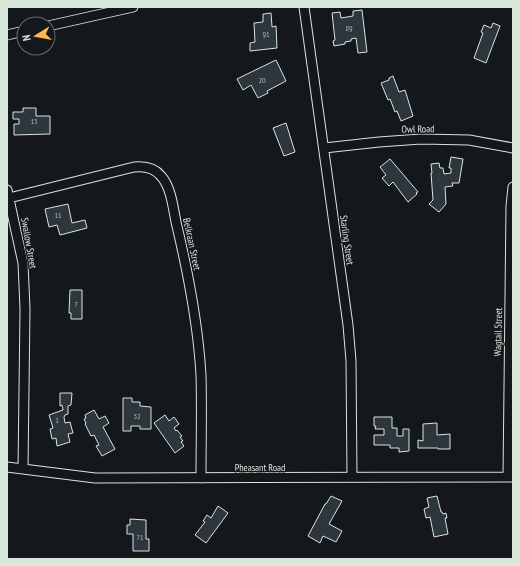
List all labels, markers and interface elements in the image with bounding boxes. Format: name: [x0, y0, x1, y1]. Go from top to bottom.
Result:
north arrow: [16, 16, 56, 56]
house number: 89: [345, 23, 353, 33]
house number: 91: [262, 29, 270, 39]
text: N: [19, 34, 34, 42]
house number: 20: [258, 75, 266, 85]
house number: 15: [30, 116, 38, 126]
street label: Owl Road: [401, 122, 435, 136]
house number: 11: [54, 210, 62, 220]
street label: Starling Street: [337, 214, 357, 266]
street label: Swallow Street: [18, 216, 40, 270]
street label: Belkraan Street: [180, 217, 204, 272]
house number: 7: [74, 299, 78, 309]
street label: Wagtail Street: [491, 307, 505, 357]
house number: 52: [133, 411, 141, 421]
house number: 1: [55, 415, 59, 425]
street label: Pheasant Road: [235, 461, 285, 474]
house number: 71: [136, 532, 144, 542]

